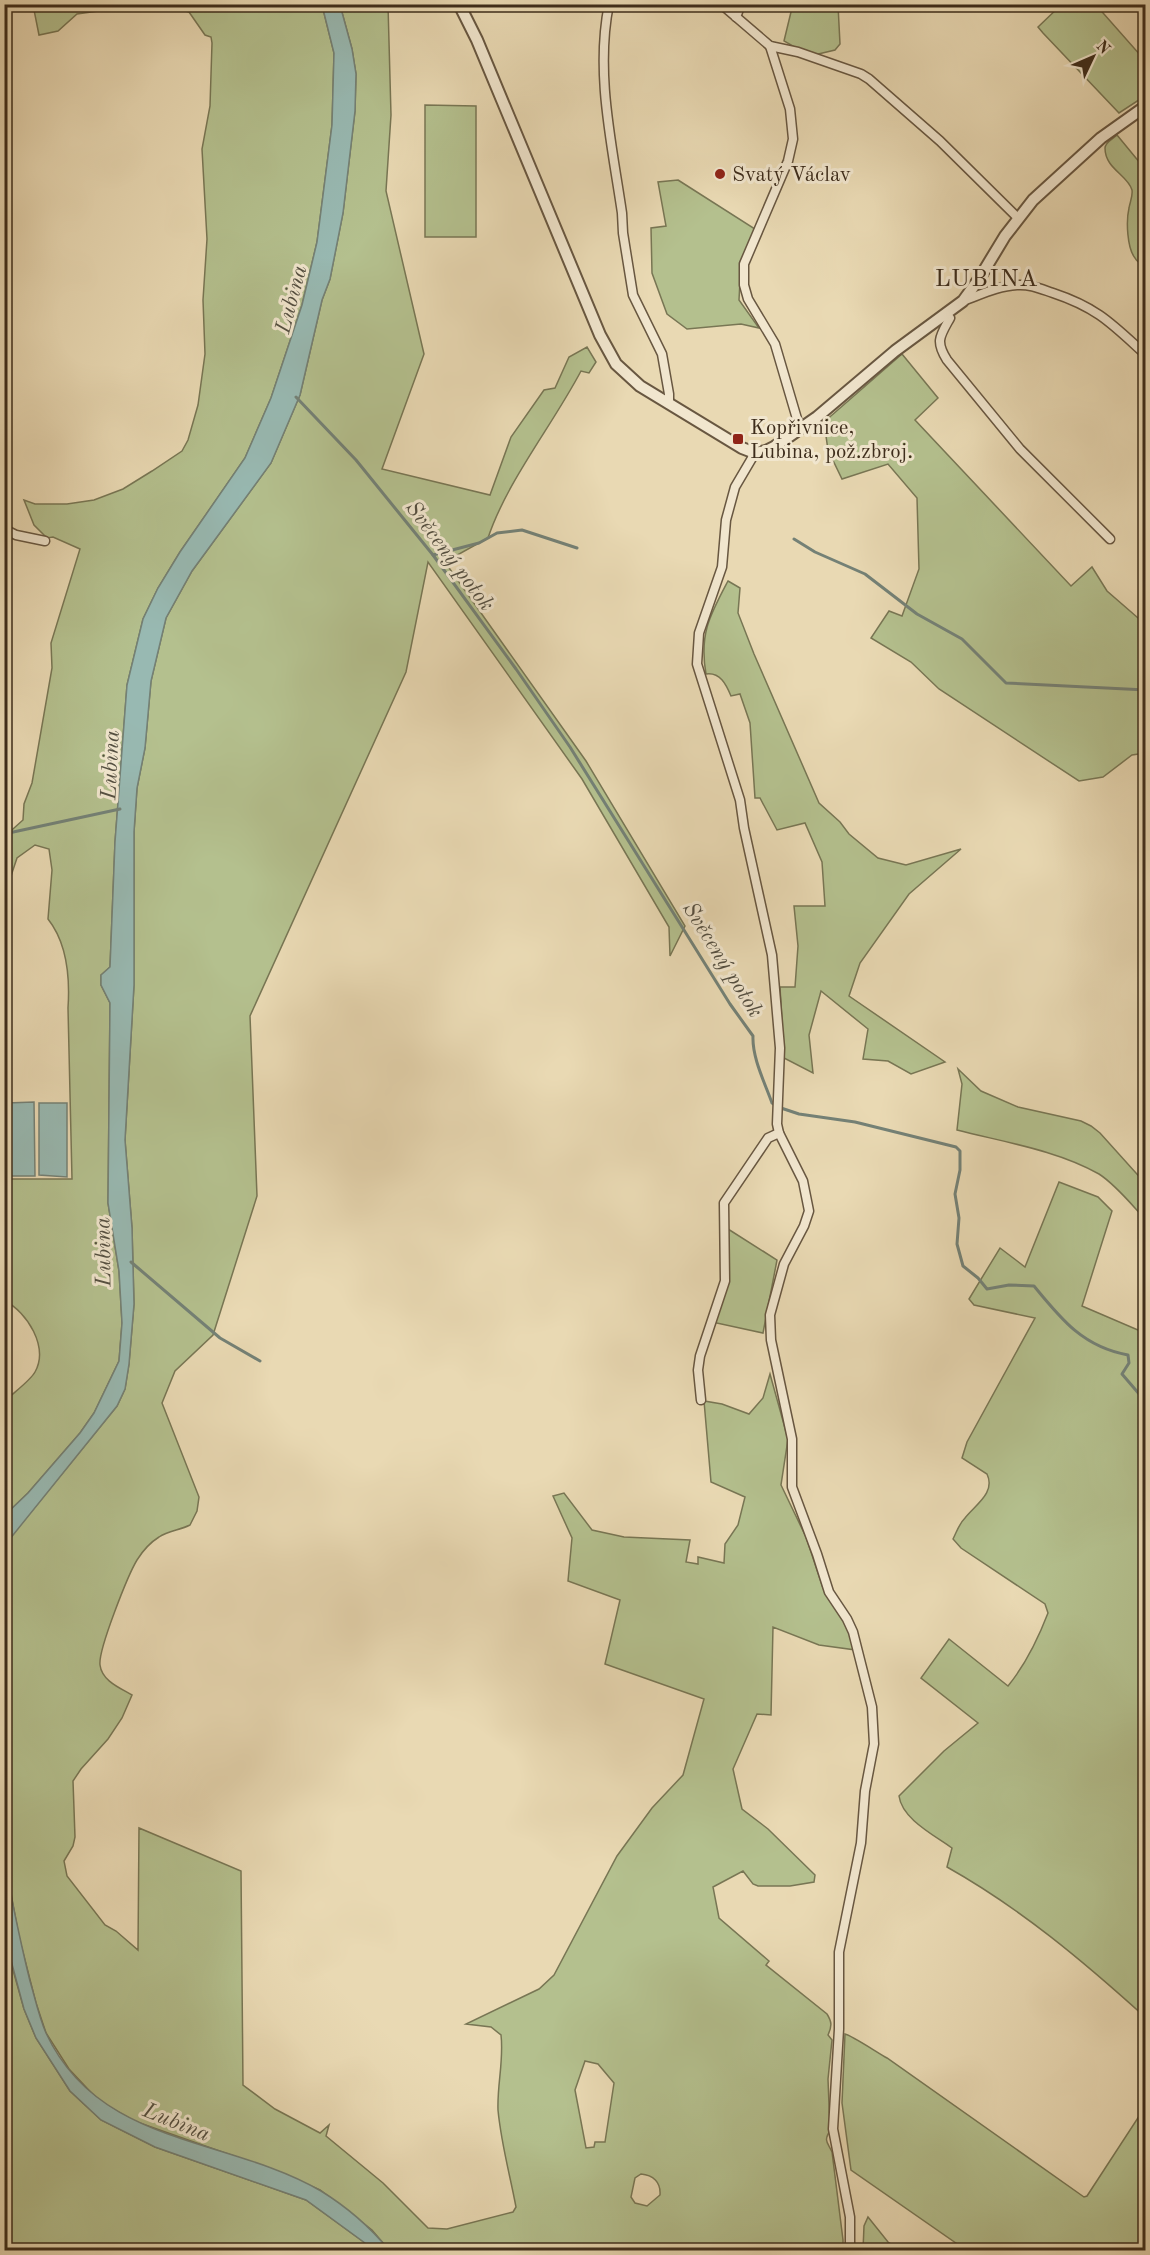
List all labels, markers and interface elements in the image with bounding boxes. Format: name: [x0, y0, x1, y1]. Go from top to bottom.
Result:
north arrow: [1063, 27, 1123, 87]
text: N: [1092, 38, 1113, 58]
place label: Svatý Václav: [732, 165, 851, 186]
marker: Svatý Václav: [713, 167, 727, 181]
water label: Lubina: [272, 263, 312, 337]
district label: LUBINA: [935, 268, 1039, 292]
place label: Kopřivnice, Lubina, pož.zbroj.: [750, 418, 913, 463]
marker: Kopřivnice, Lubina, pož.zbroj.: [731, 432, 745, 446]
water label: Svěcený potok: [401, 497, 498, 615]
water label: Lubina: [98, 729, 124, 802]
water label: Svěcený potok: [678, 898, 767, 1022]
water label: Lubina: [92, 1217, 116, 1288]
water label: Lubina: [139, 2099, 213, 2146]

